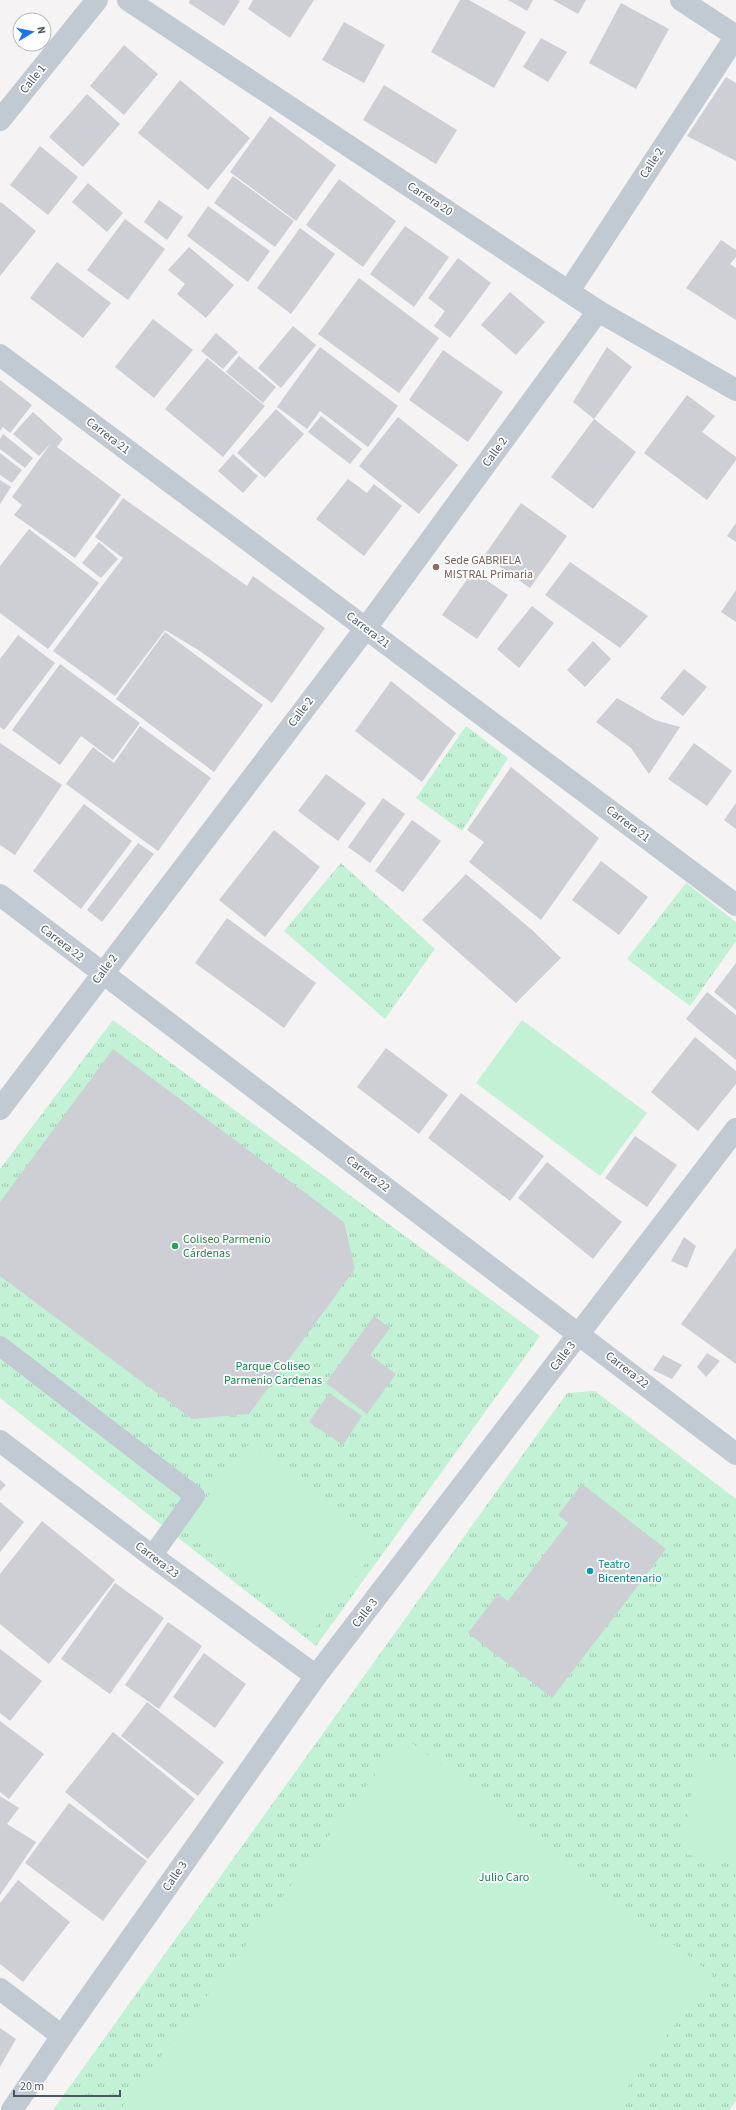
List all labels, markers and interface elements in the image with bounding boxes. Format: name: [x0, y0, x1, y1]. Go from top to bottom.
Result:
north arrow: [12, 12, 52, 52]
text: N: [33, 25, 49, 35]
street label: Calle 1: [16, 61, 50, 97]
street label: Calle 2: [636, 144, 668, 182]
street label: Carrera 20: [404, 178, 456, 220]
street label: Carrera 21: [82, 414, 134, 458]
street label: Calle 2: [478, 433, 512, 470]
place label: Sede GABRIELA MISTRAL Primaria: [444, 552, 533, 583]
marker: Sede GABRIELA MISTRAL Primaria: [431, 562, 441, 572]
street label: Carrera 21: [342, 608, 394, 652]
street label: Calle 2: [284, 694, 318, 730]
street label: Carrera 21: [602, 802, 654, 846]
street label: Carrera 22: [36, 921, 88, 965]
street label: Calle 2: [88, 951, 122, 987]
street label: Carrera 22: [342, 1152, 394, 1196]
place label: Coliseo Parmenio Cárdenas: [183, 1231, 271, 1262]
marker: Coliseo Parmenio Cárdenas: [170, 1241, 180, 1251]
street label: Calle 3: [546, 1338, 580, 1374]
street label: Carrera 22: [602, 1348, 652, 1393]
park label: Parque Coliseo Parmenio Cardenas: [224, 1358, 322, 1389]
street label: Carrera 23: [131, 1538, 183, 1582]
place label: Teatro Bicentenario: [598, 1556, 662, 1587]
marker: Teatro Bicentenario: [585, 1566, 595, 1576]
street label: Calle 3: [348, 1595, 382, 1631]
street label: Calle 3: [158, 1857, 192, 1895]
park label: Julio Caro: [479, 1869, 529, 1886]
scale bar: [14, 2072, 120, 2098]
text: 20 m: [20, 2078, 44, 2095]

